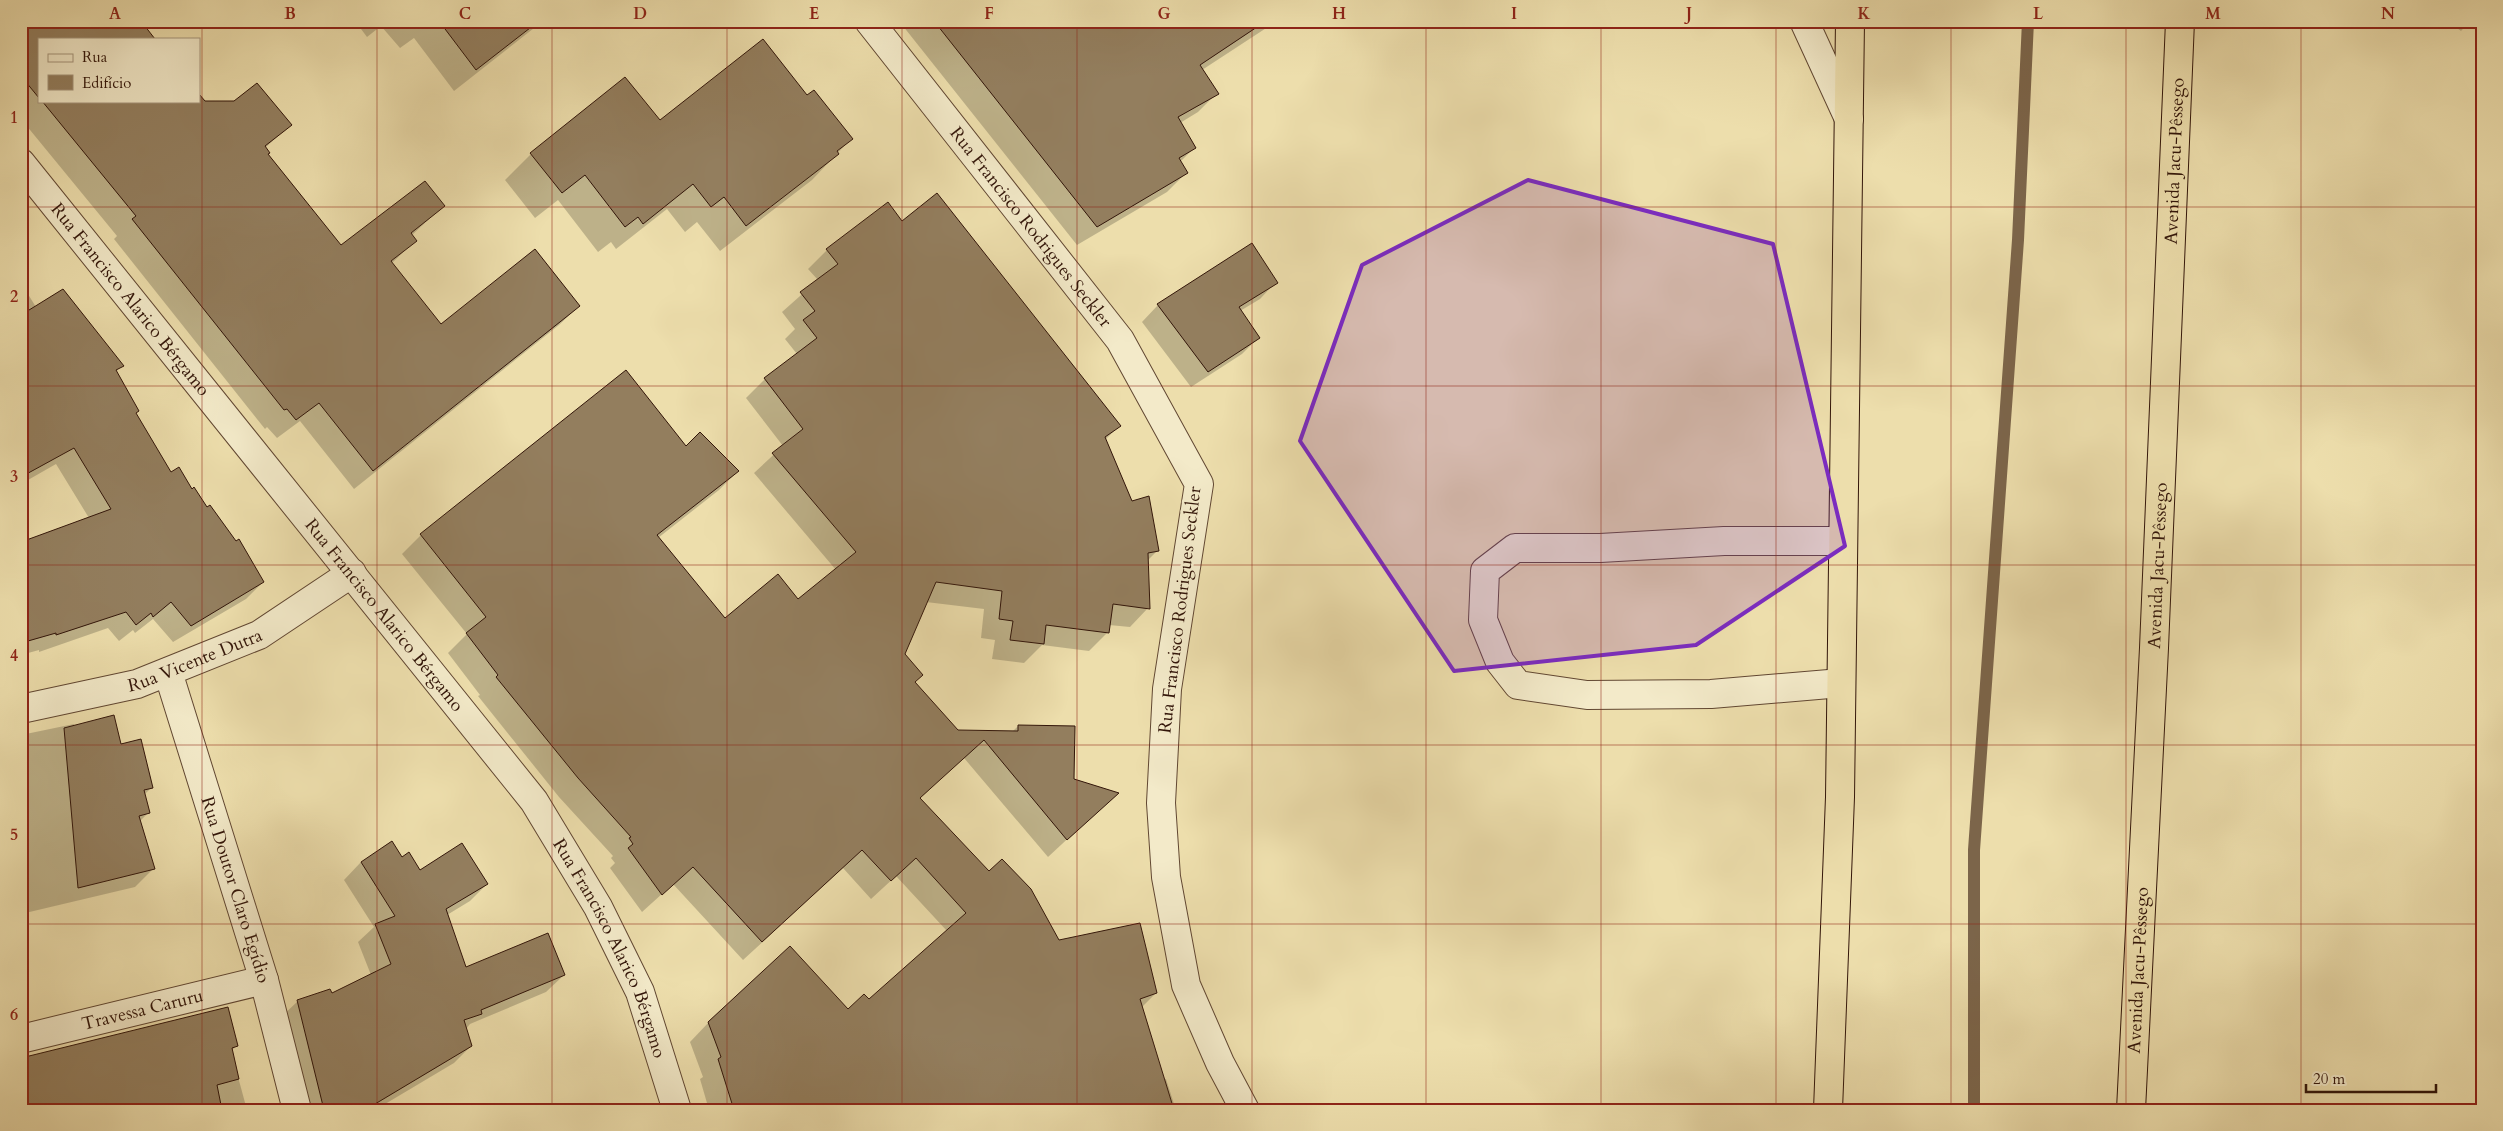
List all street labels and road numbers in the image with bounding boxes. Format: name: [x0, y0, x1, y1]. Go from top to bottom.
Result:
street label: Avenida Jacu-Pêssego: [2158, 77, 2190, 245]
street label: Rua Francisco Rodrigues Seckler: [944, 121, 1118, 333]
street label: Rua Francisco Alarico Bérgamo: [45, 197, 216, 401]
street label: Avenida Jacu-Pêssego: [2141, 482, 2173, 649]
street label: Rua Francisco Rodrigues Seckler: [1152, 485, 1208, 735]
street label: Rua Francisco Alarico Bérgamo: [299, 513, 470, 717]
street label: Rua Vicente Dutra: [125, 622, 266, 698]
street label: Rua Doutor Claro Egídio: [195, 793, 277, 986]
street label: Rua Francisco Alarico Bérgamo: [547, 834, 672, 1061]
street label: Avenida Jacu-Pêssego: [2121, 886, 2155, 1054]
street label: Travessa Caruru: [79, 983, 206, 1036]

